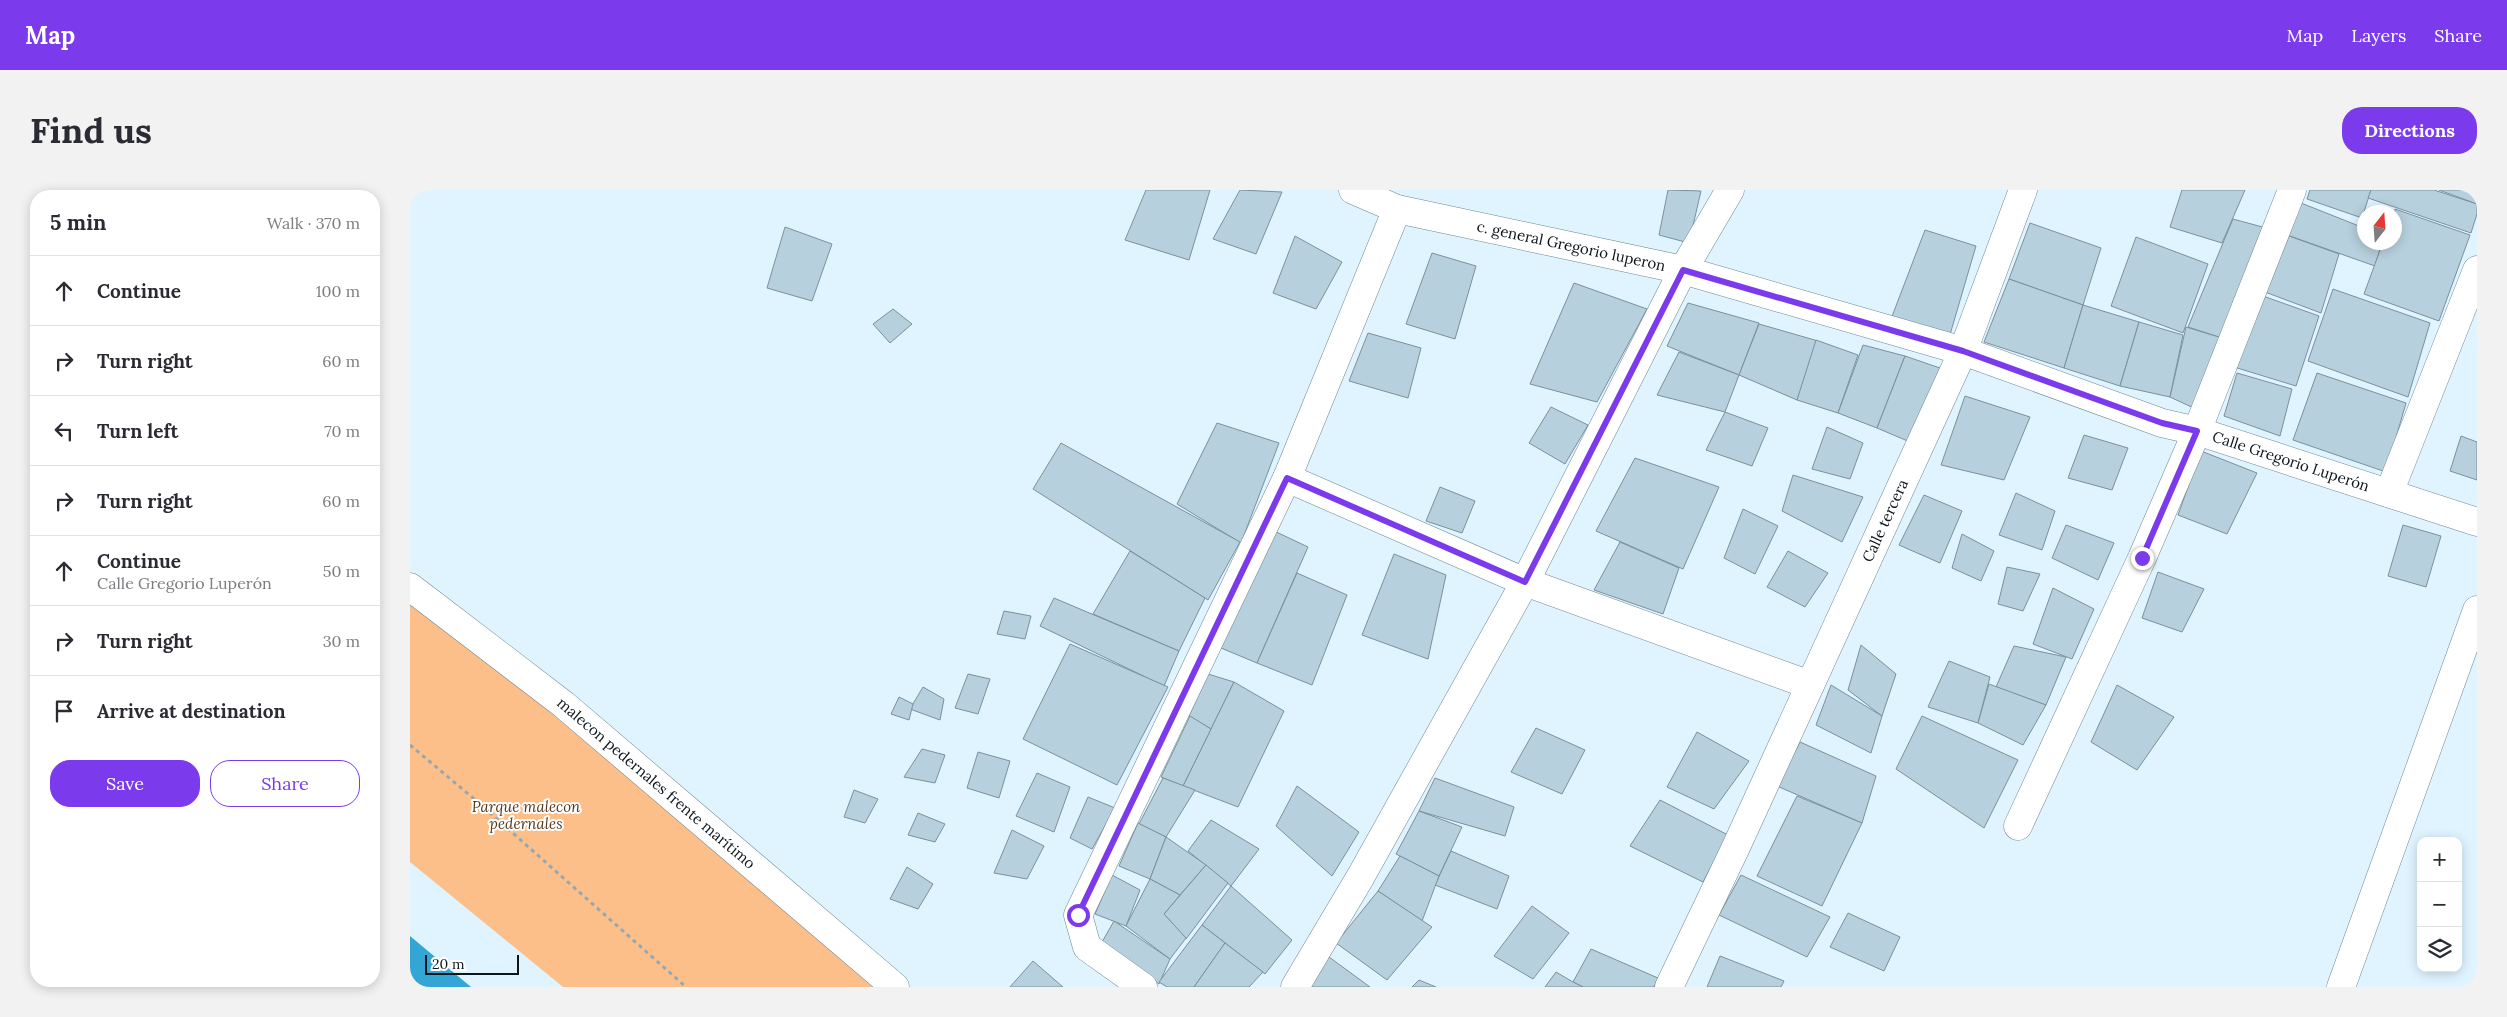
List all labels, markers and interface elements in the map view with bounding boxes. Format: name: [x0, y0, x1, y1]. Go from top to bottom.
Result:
text: Map: [25, 20, 75, 51]
text: Map: [2287, 24, 2323, 47]
text: Layers: [2351, 24, 2406, 47]
text: Share: [2434, 24, 2482, 47]
button: Directions: [2342, 107, 2477, 154]
text: Find us: [30, 108, 152, 153]
north arrow: [2357, 205, 2402, 250]
text: 5 min: [50, 209, 106, 236]
text: Walk · 370 m: [267, 213, 360, 233]
street label: c. general Gregorio luperon: [1475, 216, 1667, 275]
icon: ahead: [50, 277, 78, 305]
text: Continue: [97, 279, 181, 303]
text: 100 m: [316, 281, 360, 301]
icon: right: [50, 347, 78, 375]
text: Turn right: [97, 349, 193, 373]
text: 60 m: [322, 351, 360, 371]
icon: left: [50, 417, 78, 445]
text: Turn left: [97, 419, 178, 443]
text: 70 m: [324, 421, 360, 441]
street label: Calle Gregorio Luperón: [2210, 427, 2372, 495]
street label: Calle tercera: [1858, 476, 1912, 565]
icon: right: [50, 487, 78, 515]
text: Turn right: [97, 489, 193, 513]
text: 60 m: [322, 491, 360, 511]
route end: [2131, 547, 2154, 570]
text: Continue: [97, 549, 181, 573]
icon: ahead: [50, 557, 78, 585]
text: 50 m: [323, 561, 360, 581]
text: Calle Gregorio Luperón: [97, 573, 272, 593]
icon: right: [50, 627, 78, 655]
text: Turn right: [97, 629, 193, 653]
text: 30 m: [323, 631, 360, 651]
street label: malecon pedernales frente marítimo: [553, 693, 760, 873]
icon: arrive: [50, 697, 78, 725]
text: Arrive at destination: [97, 699, 286, 723]
button: Save: [50, 760, 200, 807]
button: Share: [210, 760, 360, 807]
park label: Parque malecon pedernales: [472, 797, 581, 833]
map controls: [2417, 837, 2462, 972]
button: +: [2417, 837, 2462, 882]
button: −: [2417, 882, 2462, 927]
route start: [1067, 904, 1090, 927]
button: layers: [2417, 927, 2462, 972]
scale bar: [425, 952, 519, 975]
text: 20 m: [432, 955, 464, 973]

